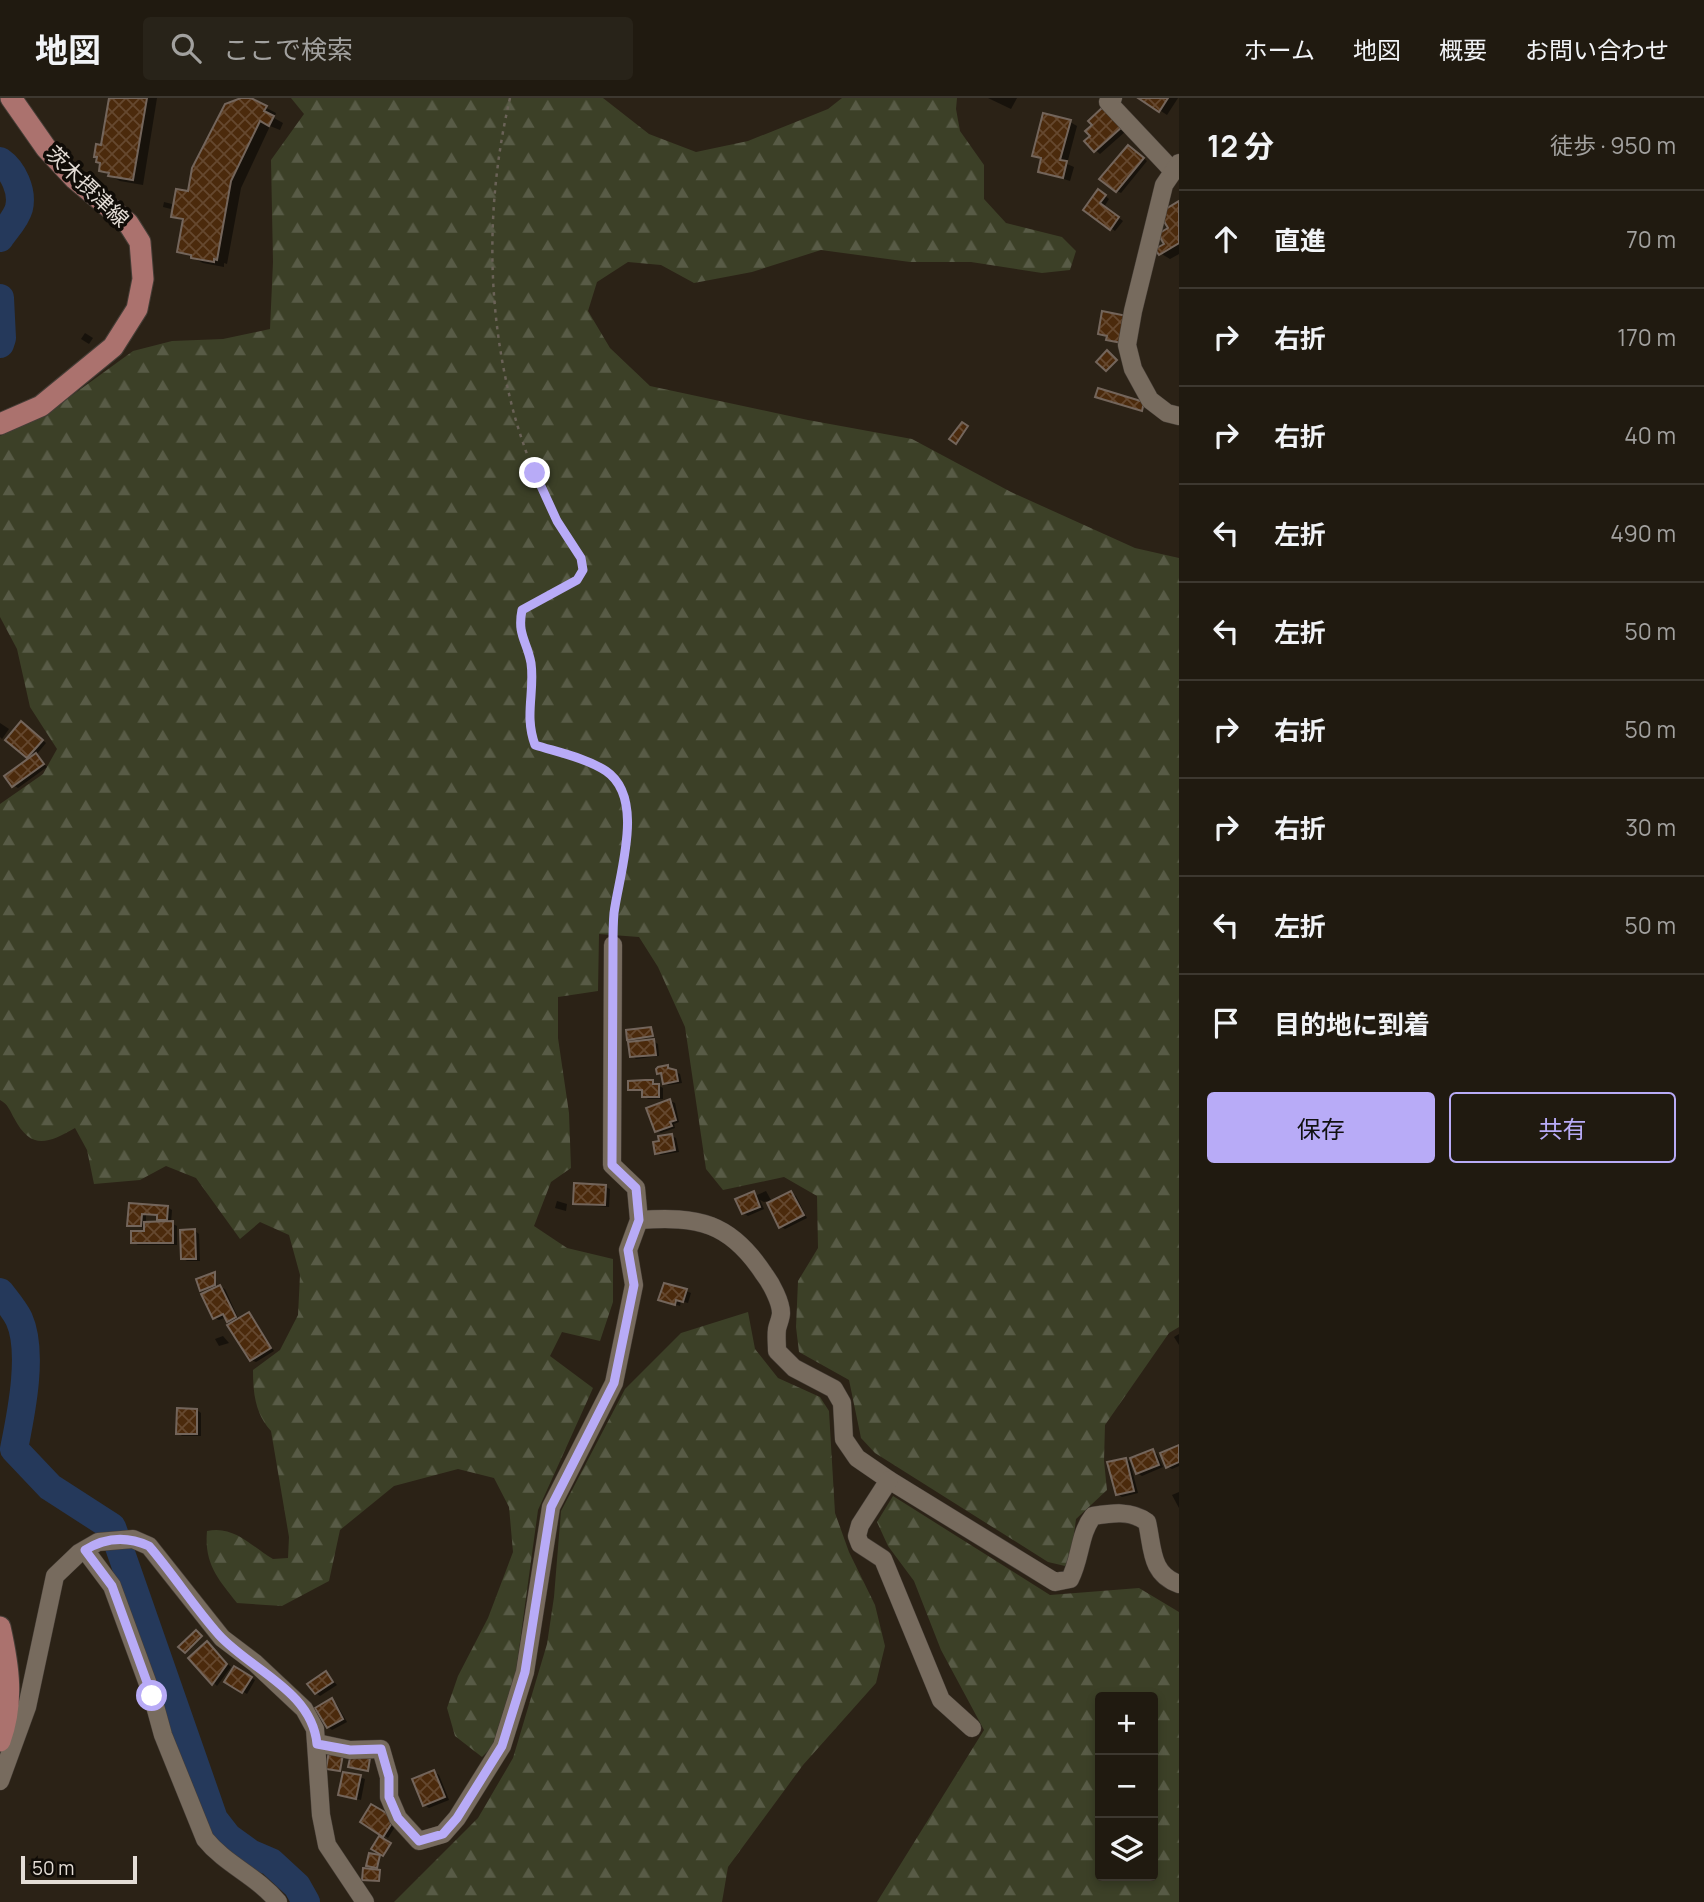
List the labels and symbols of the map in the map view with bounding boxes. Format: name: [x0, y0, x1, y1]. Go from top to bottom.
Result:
street label: 茨木摂津線: [41, 139, 135, 233]
route end: [519, 457, 550, 488]
route start: [136, 1680, 167, 1711]
scale bar: [21, 1853, 136, 1885]

